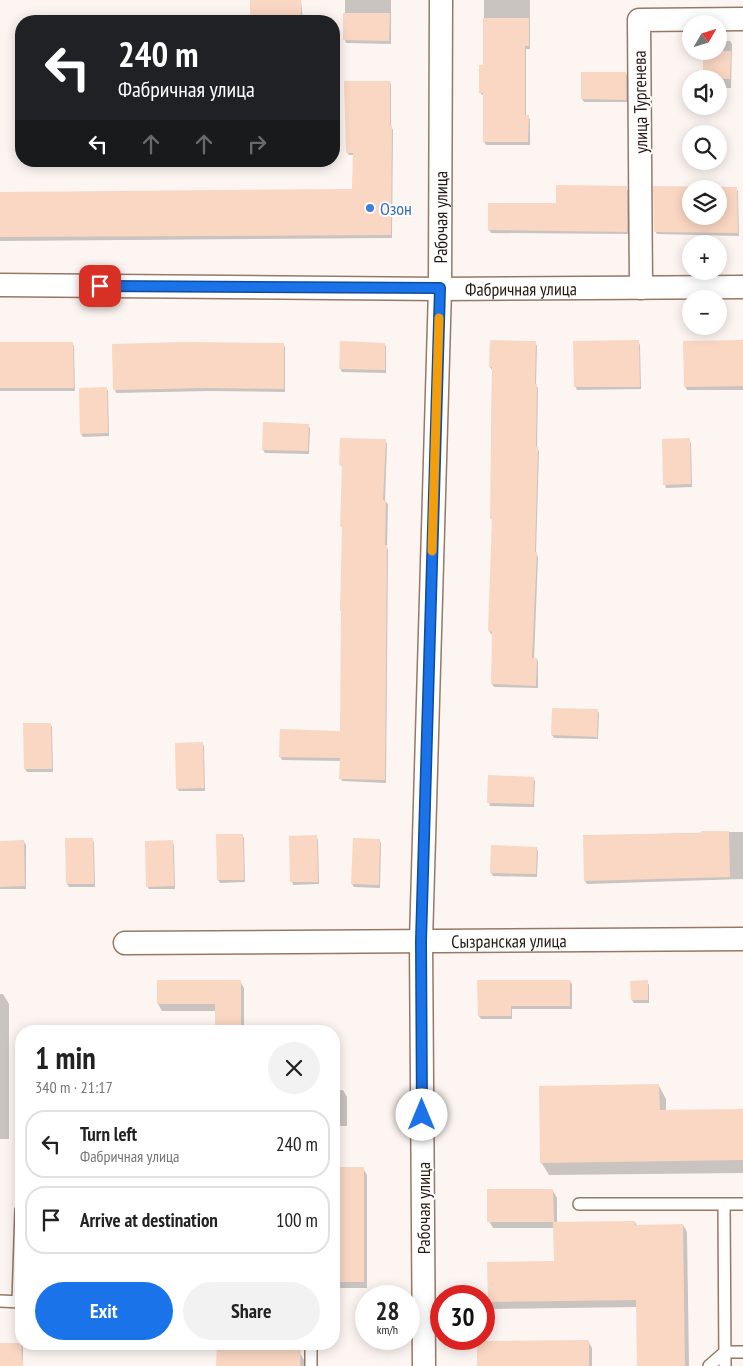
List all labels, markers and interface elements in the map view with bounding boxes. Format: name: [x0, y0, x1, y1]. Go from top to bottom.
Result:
north arrow: [682, 15, 728, 60]
map controls: [682, 15, 727, 335]
text: 240 m: [118, 31, 199, 77]
icon: left: [35, 35, 100, 100]
street label: улица Тургенева: [628, 50, 652, 154]
button: sound: [682, 70, 727, 115]
text: Фабричная улица: [118, 75, 255, 103]
button: search: [682, 125, 727, 170]
icon: left: [84, 130, 112, 158]
icon: ahead: [137, 130, 165, 158]
icon: ahead: [190, 130, 218, 158]
icon: right: [243, 130, 271, 158]
street label: Рабочая улица: [429, 171, 452, 264]
button: layers: [682, 180, 727, 225]
place label: Озон: [380, 197, 412, 220]
marker: Озон: [364, 202, 376, 214]
button: +: [682, 235, 727, 280]
pin: [79, 265, 121, 307]
icon: arrive: [86, 272, 114, 300]
street label: Фабричная улица: [465, 277, 577, 300]
button: −: [682, 290, 727, 335]
street label: Сызранская улица: [451, 929, 567, 952]
text: 1 min: [35, 1038, 96, 1077]
button: close: [268, 1042, 320, 1094]
text: 340 m · 21:17: [35, 1077, 113, 1097]
position arrow: [395, 1088, 447, 1140]
text: Turn left: [80, 1122, 137, 1146]
icon: left: [37, 1130, 65, 1158]
text: 240 m: [276, 1132, 318, 1156]
text: Фабричная улица: [80, 1146, 179, 1166]
street label: Рабочая улица: [412, 1162, 435, 1254]
icon: arrive: [37, 1206, 65, 1234]
text: Arrive at destination: [80, 1208, 218, 1232]
text: 100 m: [276, 1208, 318, 1232]
button: Exit: [35, 1282, 173, 1340]
button: Share: [183, 1282, 320, 1340]
speed limit sign: 30: [430, 1285, 495, 1350]
text: 28: [376, 1295, 399, 1327]
text: km/h: [377, 1322, 398, 1337]

